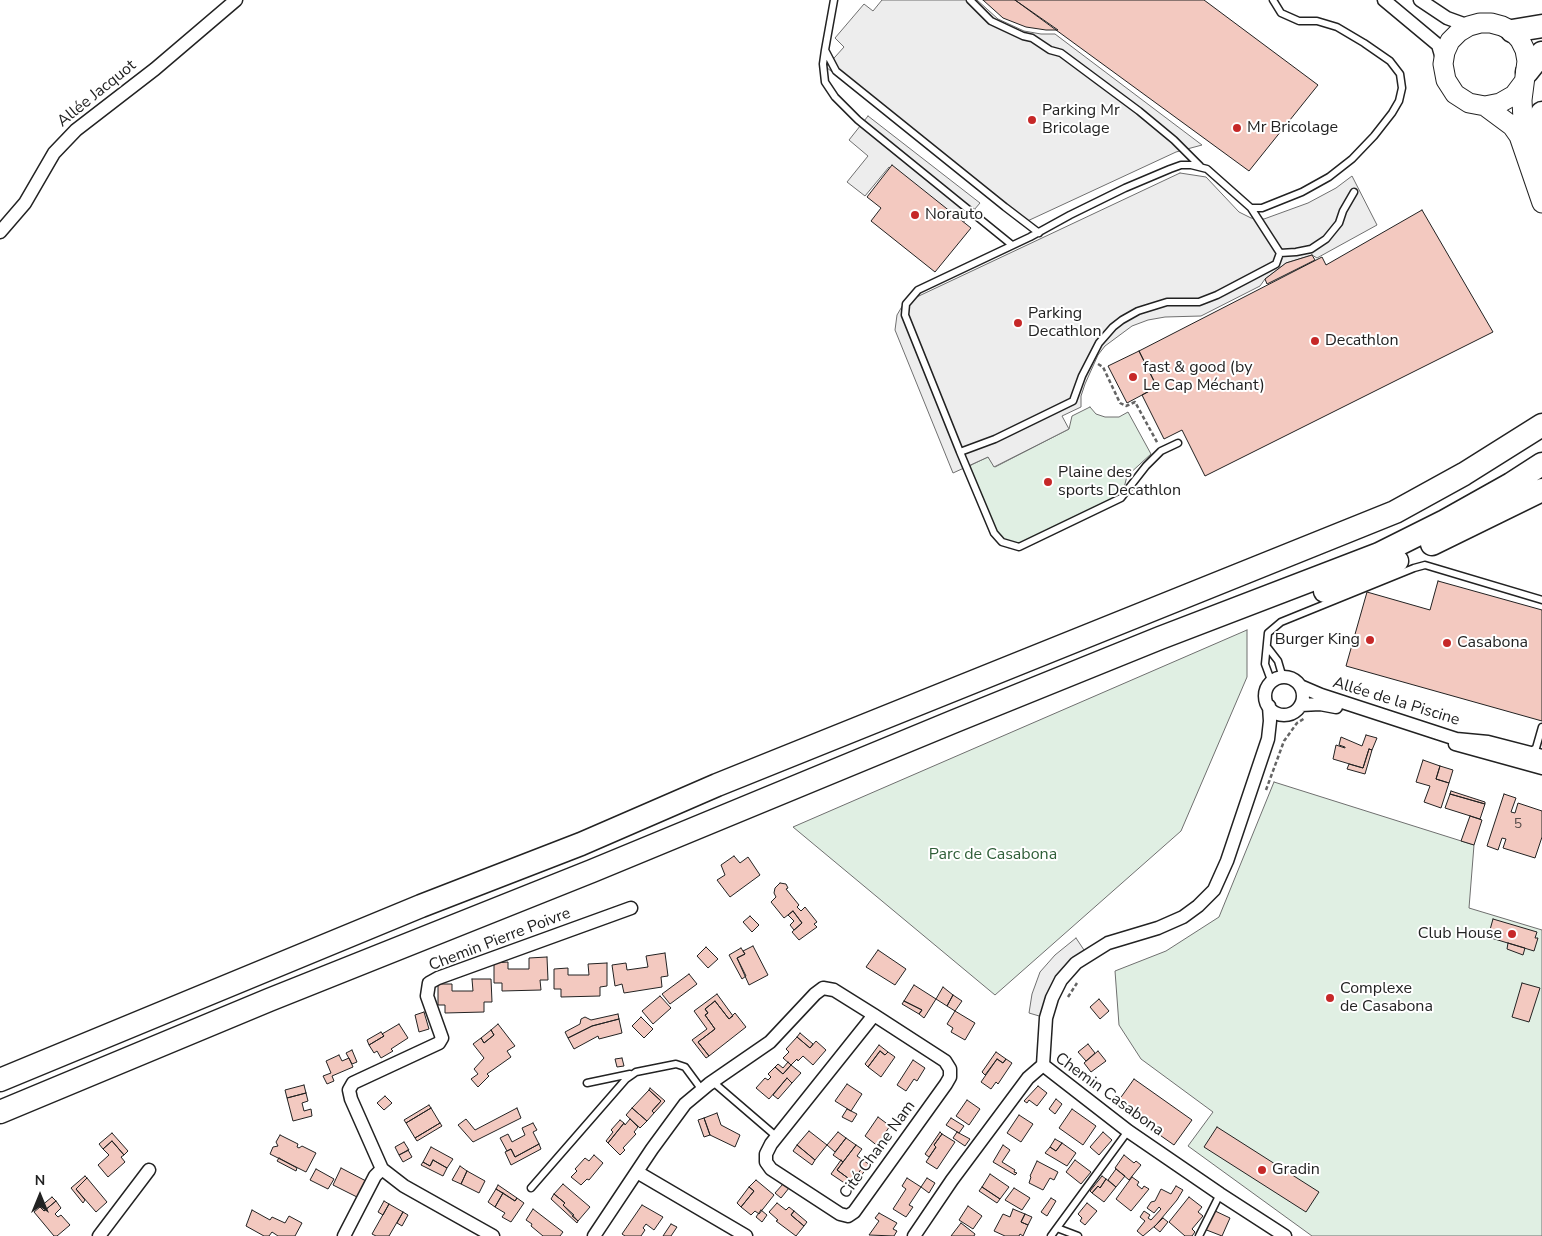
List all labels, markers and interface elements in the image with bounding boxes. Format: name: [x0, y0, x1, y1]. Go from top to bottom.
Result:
street label: Allée Jacquot: [54, 56, 140, 132]
place label: Parking Mr Bricolage: [1042, 101, 1120, 139]
marker: Parking Mr Bricolage: [1026, 114, 1038, 126]
place label: Mr Bricolage: [1247, 118, 1338, 138]
marker: Mr Bricolage: [1231, 122, 1243, 134]
place label: Norauto: [925, 205, 983, 225]
marker: Norauto: [909, 209, 921, 221]
place label: Parking Decathlon: [1028, 304, 1102, 342]
marker: Parking Decathlon: [1012, 317, 1024, 329]
place label: Decathlon: [1325, 331, 1399, 351]
marker: Decathlon: [1309, 335, 1321, 347]
place label: fast & good (by Le Cap Méchant): [1143, 358, 1265, 396]
marker: fast & good (by Le Cap Méchant): [1127, 371, 1139, 383]
place label: Plaine des sports Decathlon: [1058, 463, 1181, 501]
marker: Plaine des sports Decathlon: [1042, 476, 1054, 488]
place label: Burger King: [1275, 630, 1360, 650]
place label: Casabona: [1457, 633, 1528, 653]
marker: Burger King: [1364, 634, 1376, 646]
marker: Casabona: [1441, 637, 1453, 649]
street label: Allée de la Piscine: [1330, 674, 1462, 730]
house number: 5: [1514, 817, 1522, 833]
park label: Parc de Casabona: [929, 845, 1057, 865]
street label: Chemin Pierre Poivre: [427, 904, 573, 976]
place label: Club House: [1418, 924, 1502, 944]
marker: Club House: [1506, 928, 1518, 940]
place label: Complexe de Casabona: [1340, 979, 1433, 1017]
marker: Complexe de Casabona: [1324, 992, 1336, 1004]
street label: Chemin Casabona: [1051, 1049, 1167, 1141]
street label: Cité Chane Nam: [836, 1097, 920, 1203]
place label: Gradin: [1272, 1160, 1320, 1180]
marker: Gradin: [1256, 1164, 1268, 1176]
north arrow: [15, 1171, 65, 1221]
text: N: [35, 1171, 45, 1190]

